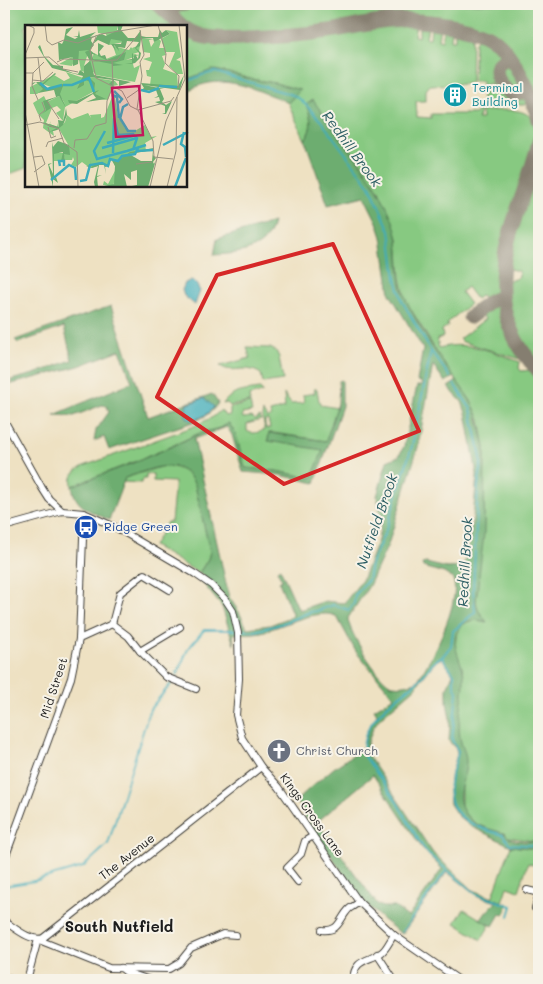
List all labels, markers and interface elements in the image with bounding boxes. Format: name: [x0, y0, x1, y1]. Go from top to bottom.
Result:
inset map: [25, 25, 188, 188]
place label: Terminal Building: [472, 79, 523, 109]
building icon: Terminal Building: [442, 82, 468, 108]
water label: Redhill Brook: [318, 107, 387, 191]
water label: Nutfield Brook: [351, 470, 402, 571]
bus stop icon: Ridge Green: [73, 514, 99, 540]
water label: Redhill Brook: [453, 516, 476, 607]
place label: Ridge Green: [104, 518, 178, 534]
street label: Mid Street: [36, 655, 70, 720]
church icon: Christ Church: [266, 738, 292, 764]
place label: Christ Church: [296, 742, 378, 758]
street label: Kings Cross Lane: [277, 770, 348, 859]
street label: The Avenue: [95, 830, 157, 883]
district label: South Nutfield: [65, 916, 174, 936]

